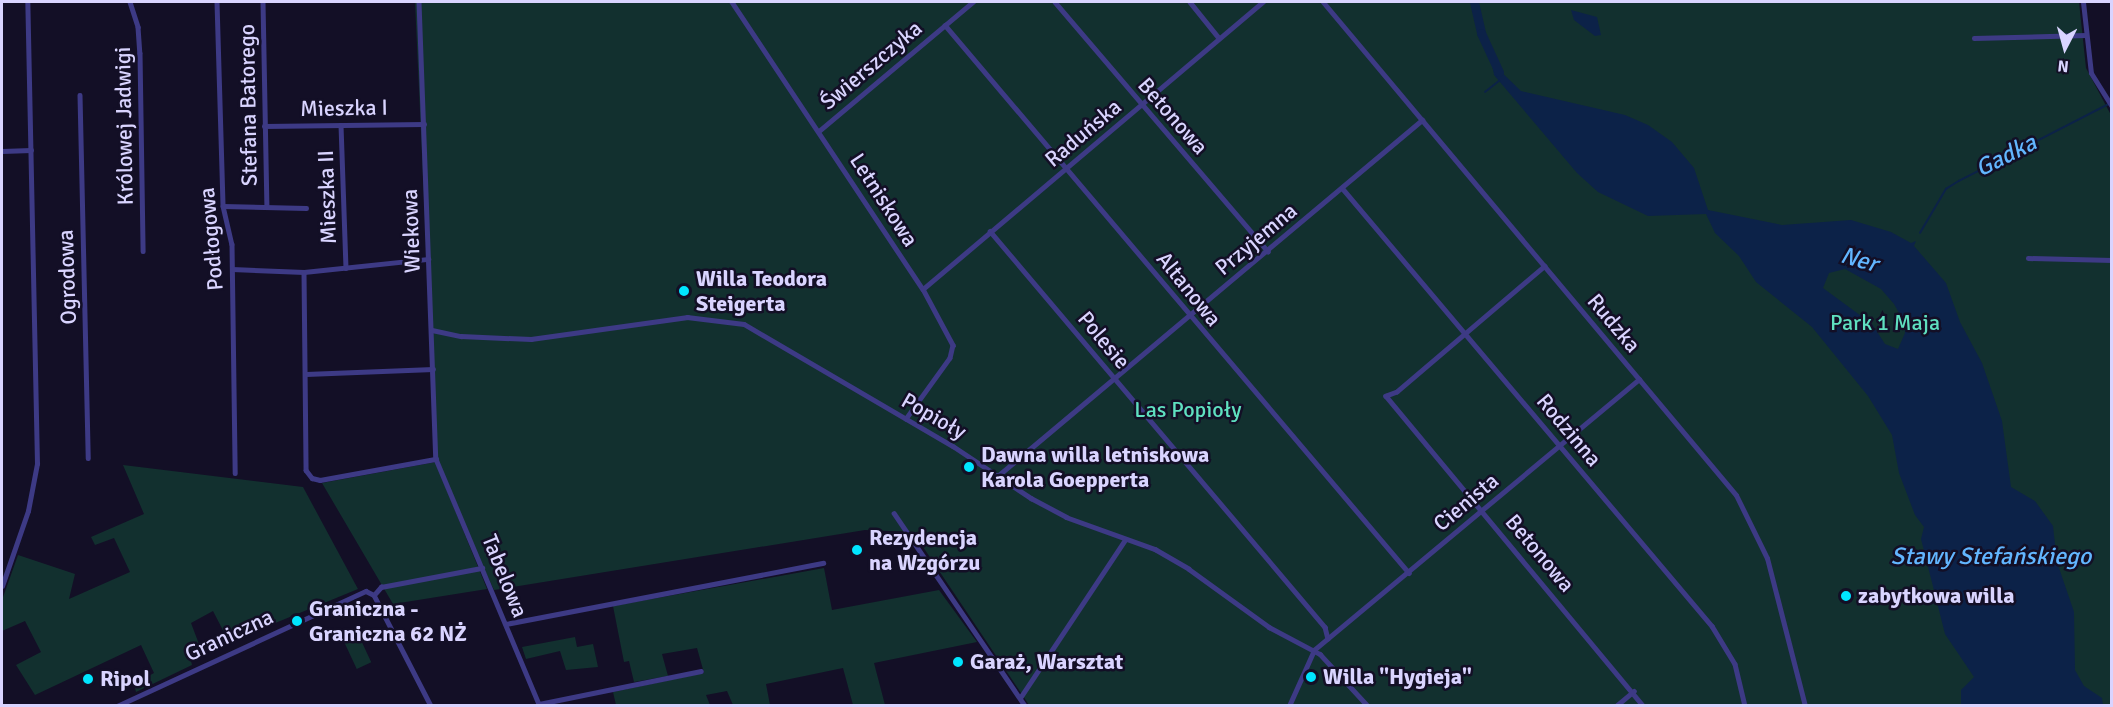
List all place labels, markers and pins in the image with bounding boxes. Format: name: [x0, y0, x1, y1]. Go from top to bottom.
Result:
place label: Willa Teodora Steigerta: [696, 265, 827, 316]
marker: Willa Teodora Steigerta: [677, 284, 691, 298]
place label: Dawna willa letniskowa Karola Goepperta: [981, 441, 1209, 493]
marker: Dawna willa letniskowa Karola Goepperta: [962, 460, 976, 474]
place label: Rezydencja na Wzgórzu: [869, 524, 980, 576]
marker: Rezydencja na Wzgórzu: [850, 543, 864, 557]
place label: zabytkowa willa: [1858, 583, 2014, 609]
marker: zabytkowa willa: [1839, 589, 1853, 603]
place label: Graniczna - Graniczna 62 NŻ: [309, 595, 467, 646]
marker: Graniczna - Graniczna 62 NŻ: [290, 614, 304, 628]
place label: Garaż, Warsztat: [970, 649, 1123, 675]
marker: Garaż, Warsztat: [951, 655, 965, 669]
place label: Willa "Hygieja": [1323, 664, 1472, 690]
place label: Ripol: [100, 666, 150, 692]
marker: Willa "Hygieja": [1304, 670, 1318, 684]
marker: Ripol: [81, 672, 95, 686]

